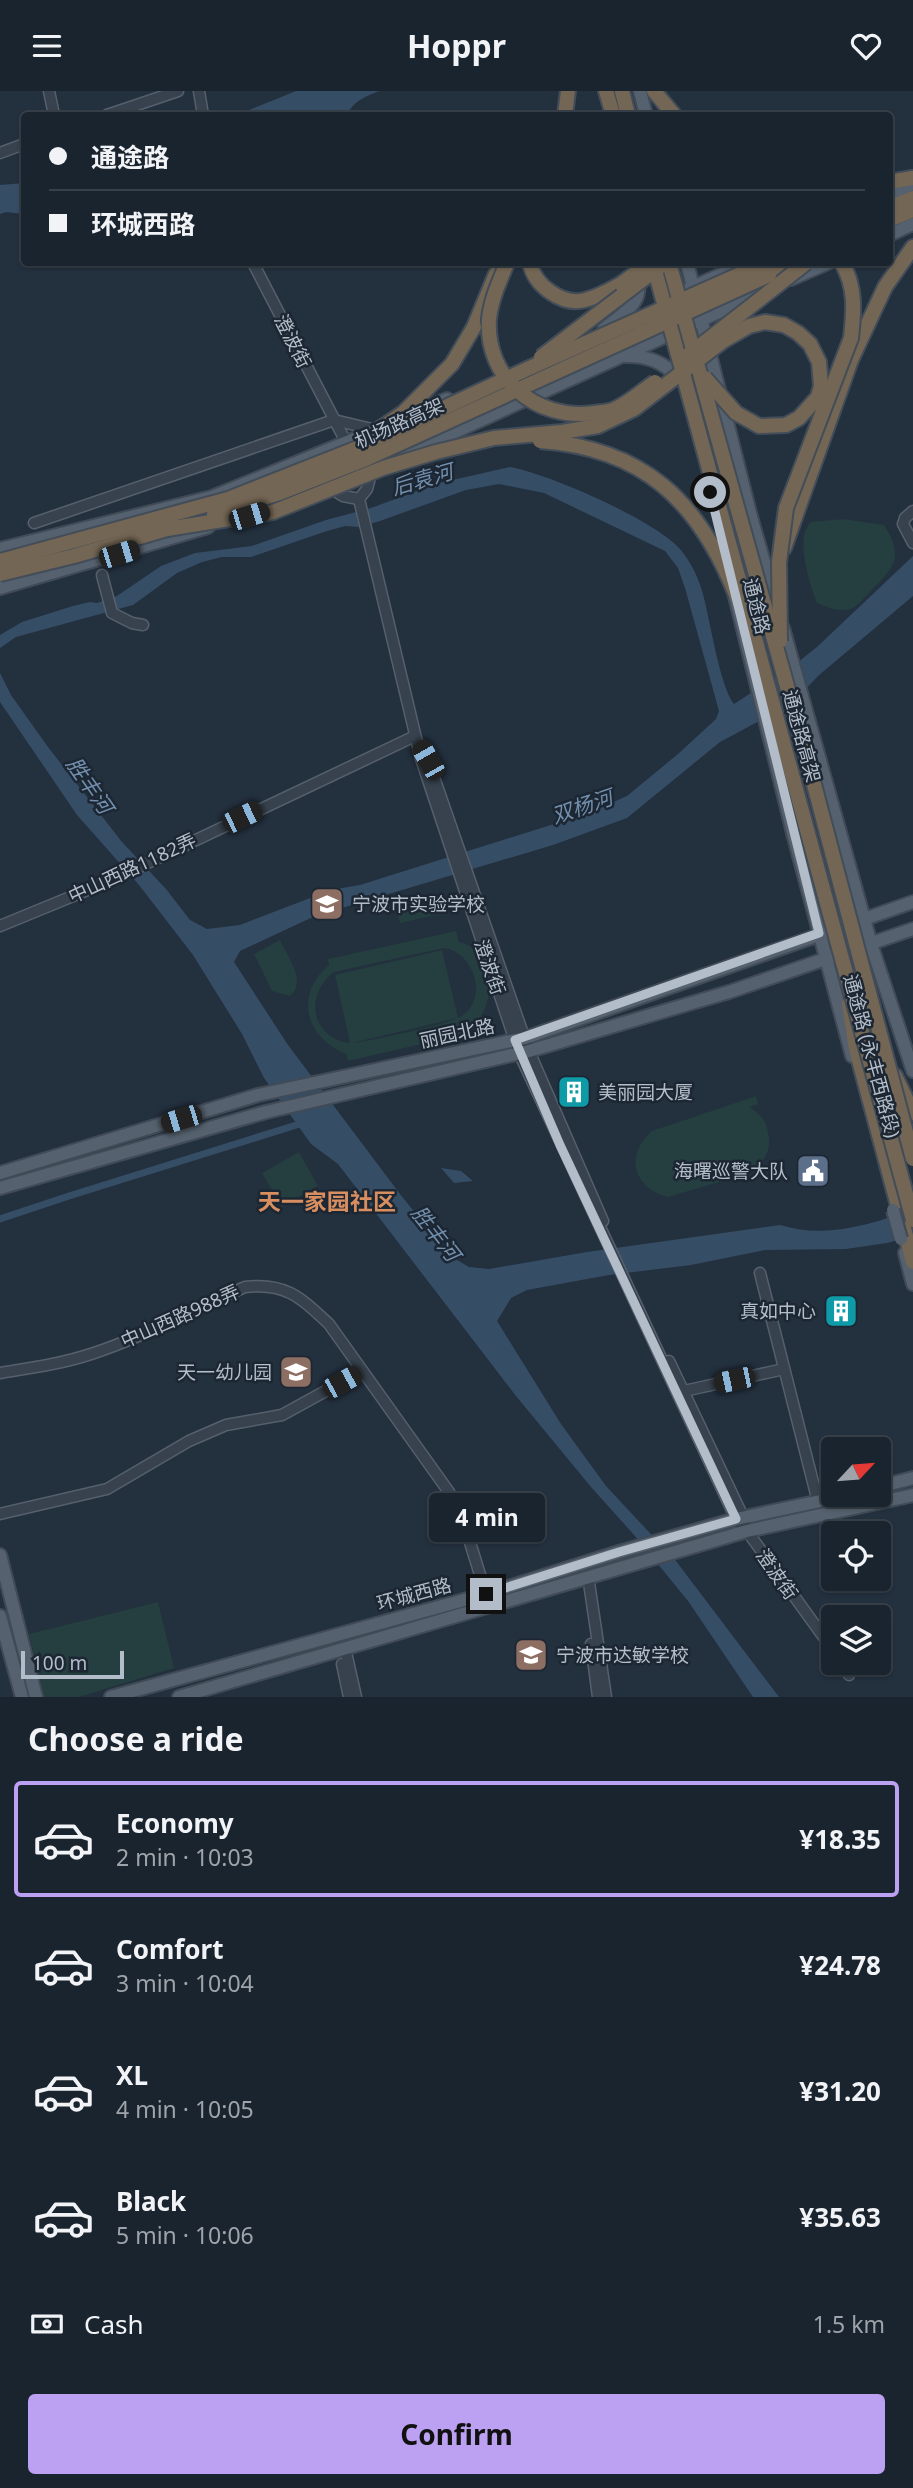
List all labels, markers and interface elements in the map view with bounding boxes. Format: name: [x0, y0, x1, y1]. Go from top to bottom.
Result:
text: Hoppr: [407, 24, 506, 67]
icon: menu: [28, 27, 66, 65]
icon: heart: [847, 27, 885, 65]
text: 通途路: [91, 139, 169, 175]
text: 环城西路: [91, 206, 195, 242]
street label: 澄波街: [268, 310, 318, 372]
street label: 机场路高架: [350, 392, 448, 454]
water label: 后袁河: [388, 456, 460, 501]
route start: [694, 476, 726, 508]
car: [226, 500, 273, 532]
car: [96, 538, 143, 570]
street label: 通途路: [737, 575, 777, 637]
street label: 通途路高架: [777, 687, 827, 785]
car: [409, 737, 448, 783]
water label: 胜丰河: [60, 751, 122, 822]
water label: 双杨河: [548, 781, 620, 829]
car: [219, 798, 266, 836]
street label: 中山西路1182弄: [64, 827, 200, 909]
school or university icon: 宁波市实验学校: [308, 885, 346, 923]
place label: 宁波市实验学校: [352, 891, 485, 917]
street label: 澄波街: [468, 936, 512, 998]
street label: 通途路 (永丰西路段): [838, 971, 906, 1141]
street label: 丽园北路: [417, 1012, 497, 1054]
building icon: 美丽园大厦: [555, 1073, 593, 1111]
place label: 美丽园大厦: [598, 1079, 693, 1105]
car: [158, 1103, 205, 1135]
public building icon: 海曙巡警大队: [794, 1152, 832, 1190]
place label: 海曙巡警大队: [674, 1158, 788, 1184]
district label: 天一家园社区: [258, 1185, 396, 1217]
water label: 胜丰河: [406, 1200, 469, 1270]
street label: 中山西路988弄: [116, 1278, 244, 1354]
building icon: 真如中心: [822, 1292, 860, 1330]
place label: 真如中心: [740, 1298, 816, 1324]
school or university icon: 天一幼儿园: [277, 1353, 315, 1391]
place label: 天一幼儿园: [177, 1359, 272, 1385]
car: [319, 1363, 366, 1401]
car: [712, 1365, 757, 1395]
north arrow: [821, 1437, 891, 1507]
map controls: [821, 1437, 891, 1675]
callout: 4 min: [428, 1493, 544, 1541]
text: 4 min: [455, 1501, 519, 1533]
button: locate: [821, 1521, 891, 1591]
street label: 澄波街: [750, 1543, 804, 1605]
street label: 环城西路: [374, 1572, 454, 1616]
route end: [470, 1578, 502, 1610]
button: layers: [821, 1605, 891, 1675]
school or university icon: 宁波市达敏学校: [512, 1636, 550, 1674]
place label: 宁波市达敏学校: [556, 1642, 689, 1668]
scale bar: [21, 1648, 124, 1680]
text: 100 m: [32, 1650, 87, 1676]
text: Choose a ride: [28, 1717, 244, 1760]
text: Economy: [116, 1805, 234, 1841]
icon: car: [32, 1808, 95, 1871]
text: ¥18.35: [799, 1821, 881, 1857]
text: 2 min · 10:03: [116, 1841, 254, 1873]
text: Comfort: [116, 1931, 224, 1967]
icon: car: [32, 1934, 95, 1997]
text: ¥24.78: [799, 1947, 881, 1983]
text: 3 min · 10:04: [116, 1967, 254, 1999]
text: XL: [116, 2057, 148, 2093]
icon: car: [32, 2060, 95, 2123]
text: ¥31.20: [799, 2073, 881, 2109]
text: 4 min · 10:05: [116, 2093, 254, 2125]
text: Black: [116, 2183, 186, 2219]
icon: car: [32, 2186, 95, 2249]
text: ¥35.63: [799, 2199, 881, 2235]
text: 5 min · 10:06: [116, 2219, 254, 2251]
icon: cash: [28, 2305, 66, 2343]
text: Cash: [84, 2306, 144, 2342]
text: 1.5 km: [813, 2308, 885, 2340]
button: Confirm: [28, 2394, 885, 2474]

